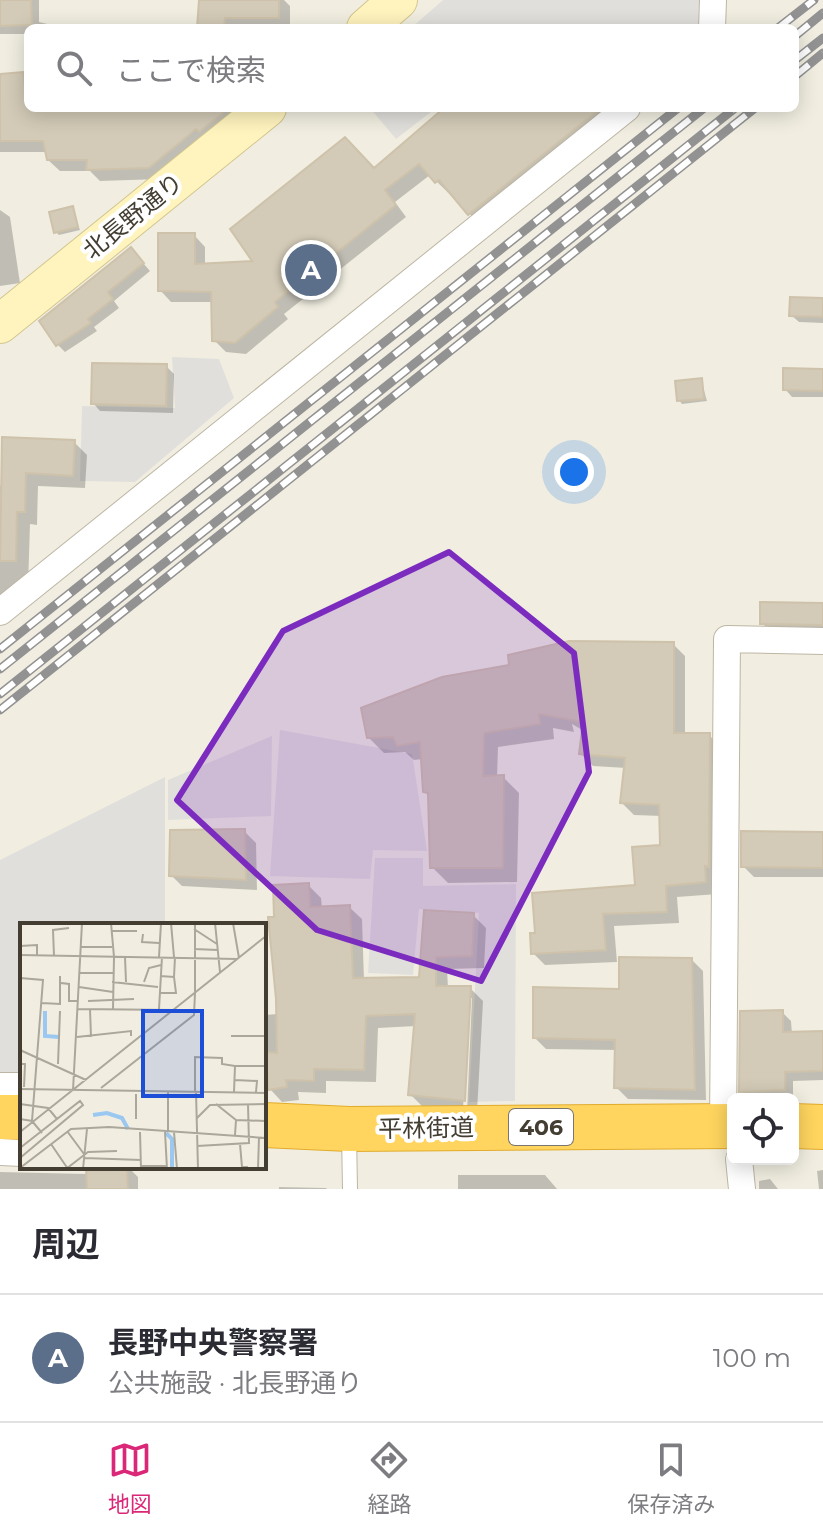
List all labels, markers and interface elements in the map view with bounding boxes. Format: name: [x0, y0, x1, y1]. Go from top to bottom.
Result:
search box: [24, 24, 799, 112]
icon: search: [52, 46, 96, 90]
text: ここで検索: [116, 52, 266, 89]
street label: 北長野通り: [77, 167, 189, 265]
pin: A: [285, 240, 337, 300]
your location: [554, 452, 594, 492]
inset map: [20, 923, 266, 1169]
map controls: [727, 1093, 799, 1165]
button: locate: [727, 1093, 799, 1165]
road number: 406: [509, 1109, 573, 1145]
street label: 平林街道: [378, 1113, 474, 1143]
text: 周辺: [32, 1223, 100, 1265]
text: 長野中央警察署: [108, 1324, 318, 1361]
text: A: [48, 1342, 68, 1374]
text: 100 m: [713, 1342, 791, 1374]
text: 公共施設 · 北長野通り: [108, 1367, 362, 1399]
tab: 地図: [108, 1438, 152, 1518]
tab: 経路: [367, 1438, 411, 1518]
tab: 保存済み: [627, 1438, 715, 1518]

